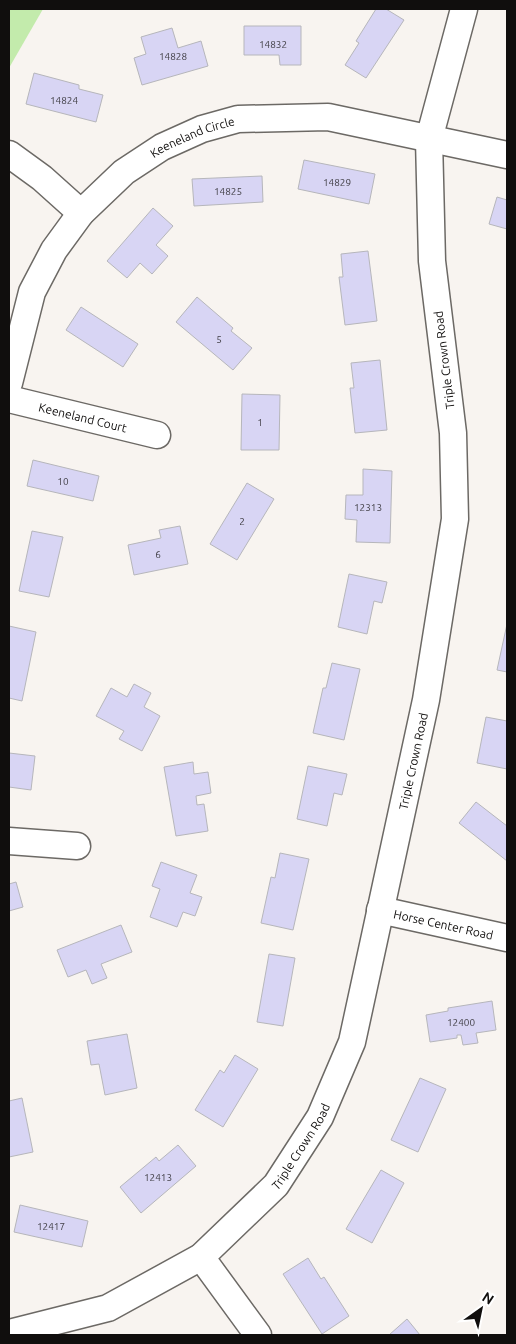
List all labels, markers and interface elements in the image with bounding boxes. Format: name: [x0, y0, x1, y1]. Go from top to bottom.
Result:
house number: 14832: [259, 39, 287, 50]
house number: 14828: [159, 51, 187, 62]
house number: 14824: [50, 95, 78, 106]
street label: Keeneland Circle: [148, 114, 236, 160]
house number: 14829: [323, 177, 351, 188]
house number: 14825: [214, 186, 242, 197]
street label: Triple Crown Road: [432, 310, 456, 410]
house number: 5: [216, 334, 222, 345]
street label: Keeneland Court: [37, 400, 129, 434]
house number: 1: [257, 417, 263, 428]
house number: 10: [57, 476, 69, 487]
house number: 12313: [354, 502, 382, 513]
house number: 2: [239, 516, 245, 527]
house number: 6: [155, 549, 161, 560]
street label: Triple Crown Road: [396, 711, 430, 811]
street label: Horse Center Road: [392, 907, 495, 941]
house number: 12400: [447, 1017, 475, 1028]
street label: Triple Crown Road: [269, 1101, 332, 1192]
house number: 12413: [144, 1172, 172, 1183]
house number: 12417: [37, 1221, 65, 1232]
north arrow: [456, 1284, 506, 1334]
text: N: [479, 1289, 497, 1308]

